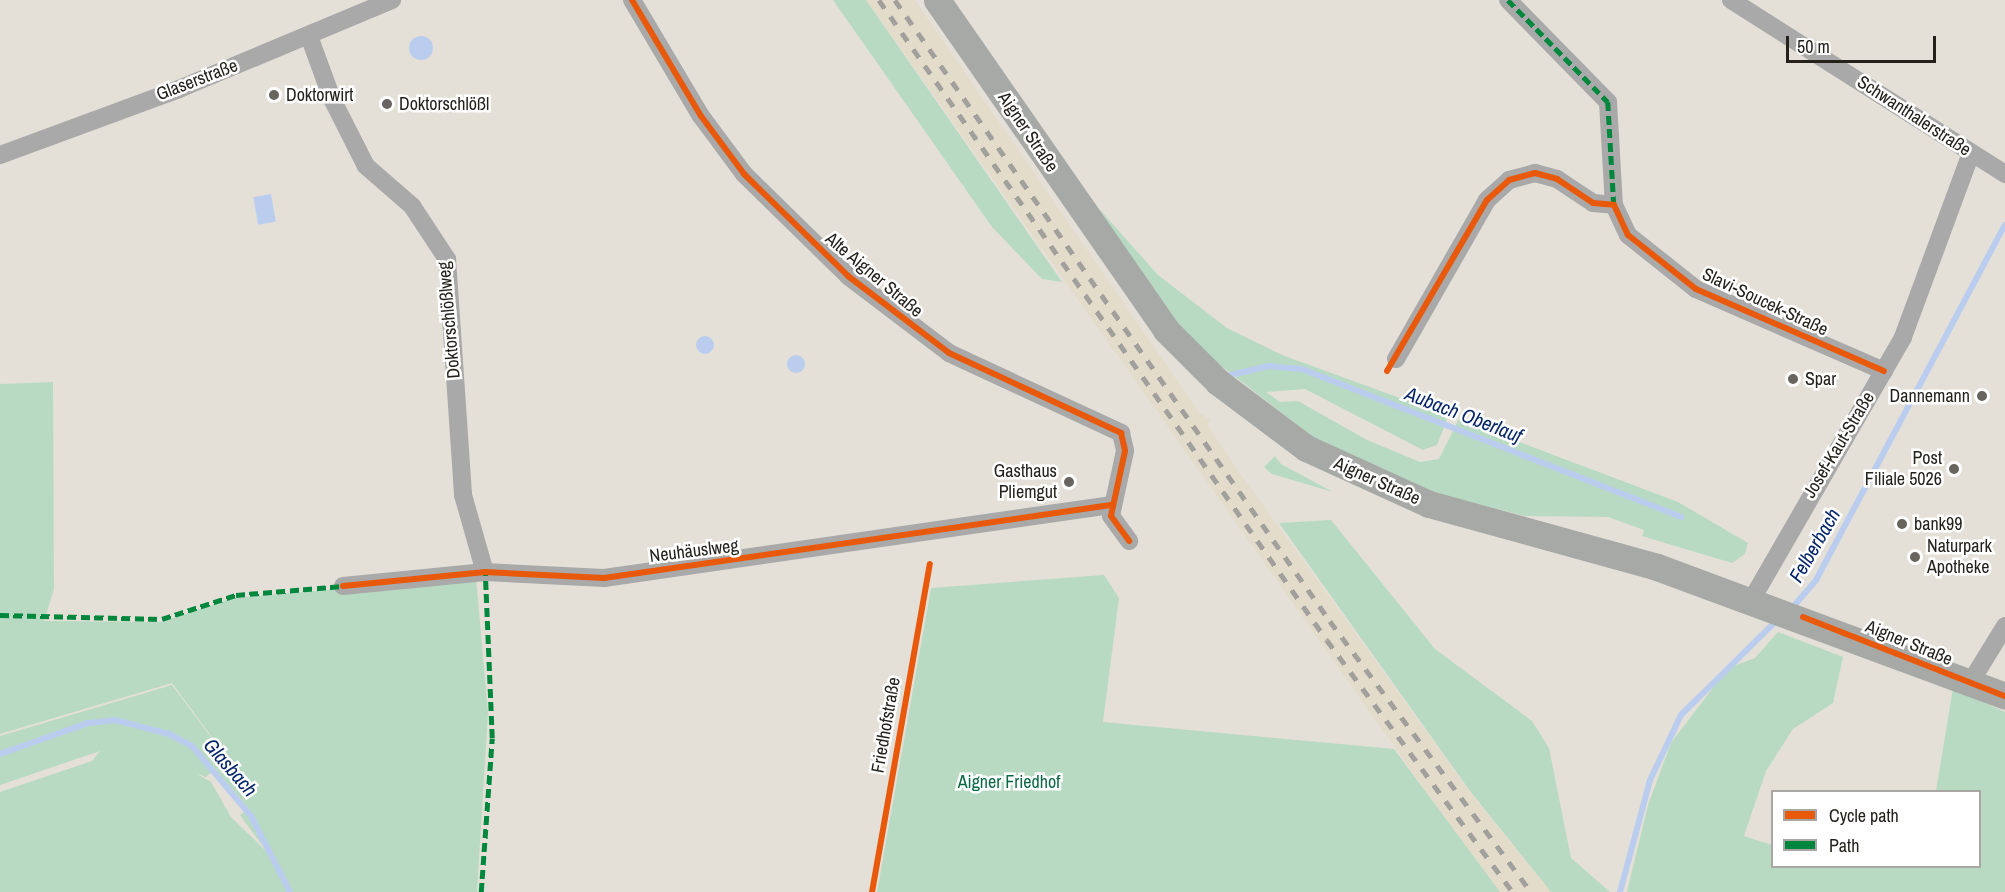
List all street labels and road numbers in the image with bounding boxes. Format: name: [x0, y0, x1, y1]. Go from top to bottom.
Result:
street label: Glaserstraße: [153, 55, 241, 105]
street label: Schwanthalerstraße: [1853, 71, 1975, 161]
street label: Aigner Straße: [993, 88, 1063, 176]
street label: Alte Aigner Straße: [821, 228, 927, 322]
street label: Doktorschlößlweg: [433, 261, 465, 379]
street label: Slavi-Soucek-Straße: [1699, 263, 1831, 341]
street label: Josef-Kaut-Straße: [1799, 388, 1879, 502]
street label: Aigner Straße: [1331, 452, 1423, 510]
street label: Neuhäuslweg: [648, 535, 740, 567]
street label: Aigner Straße: [1862, 616, 1956, 670]
street label: Friedhofstraße: [867, 675, 905, 775]

